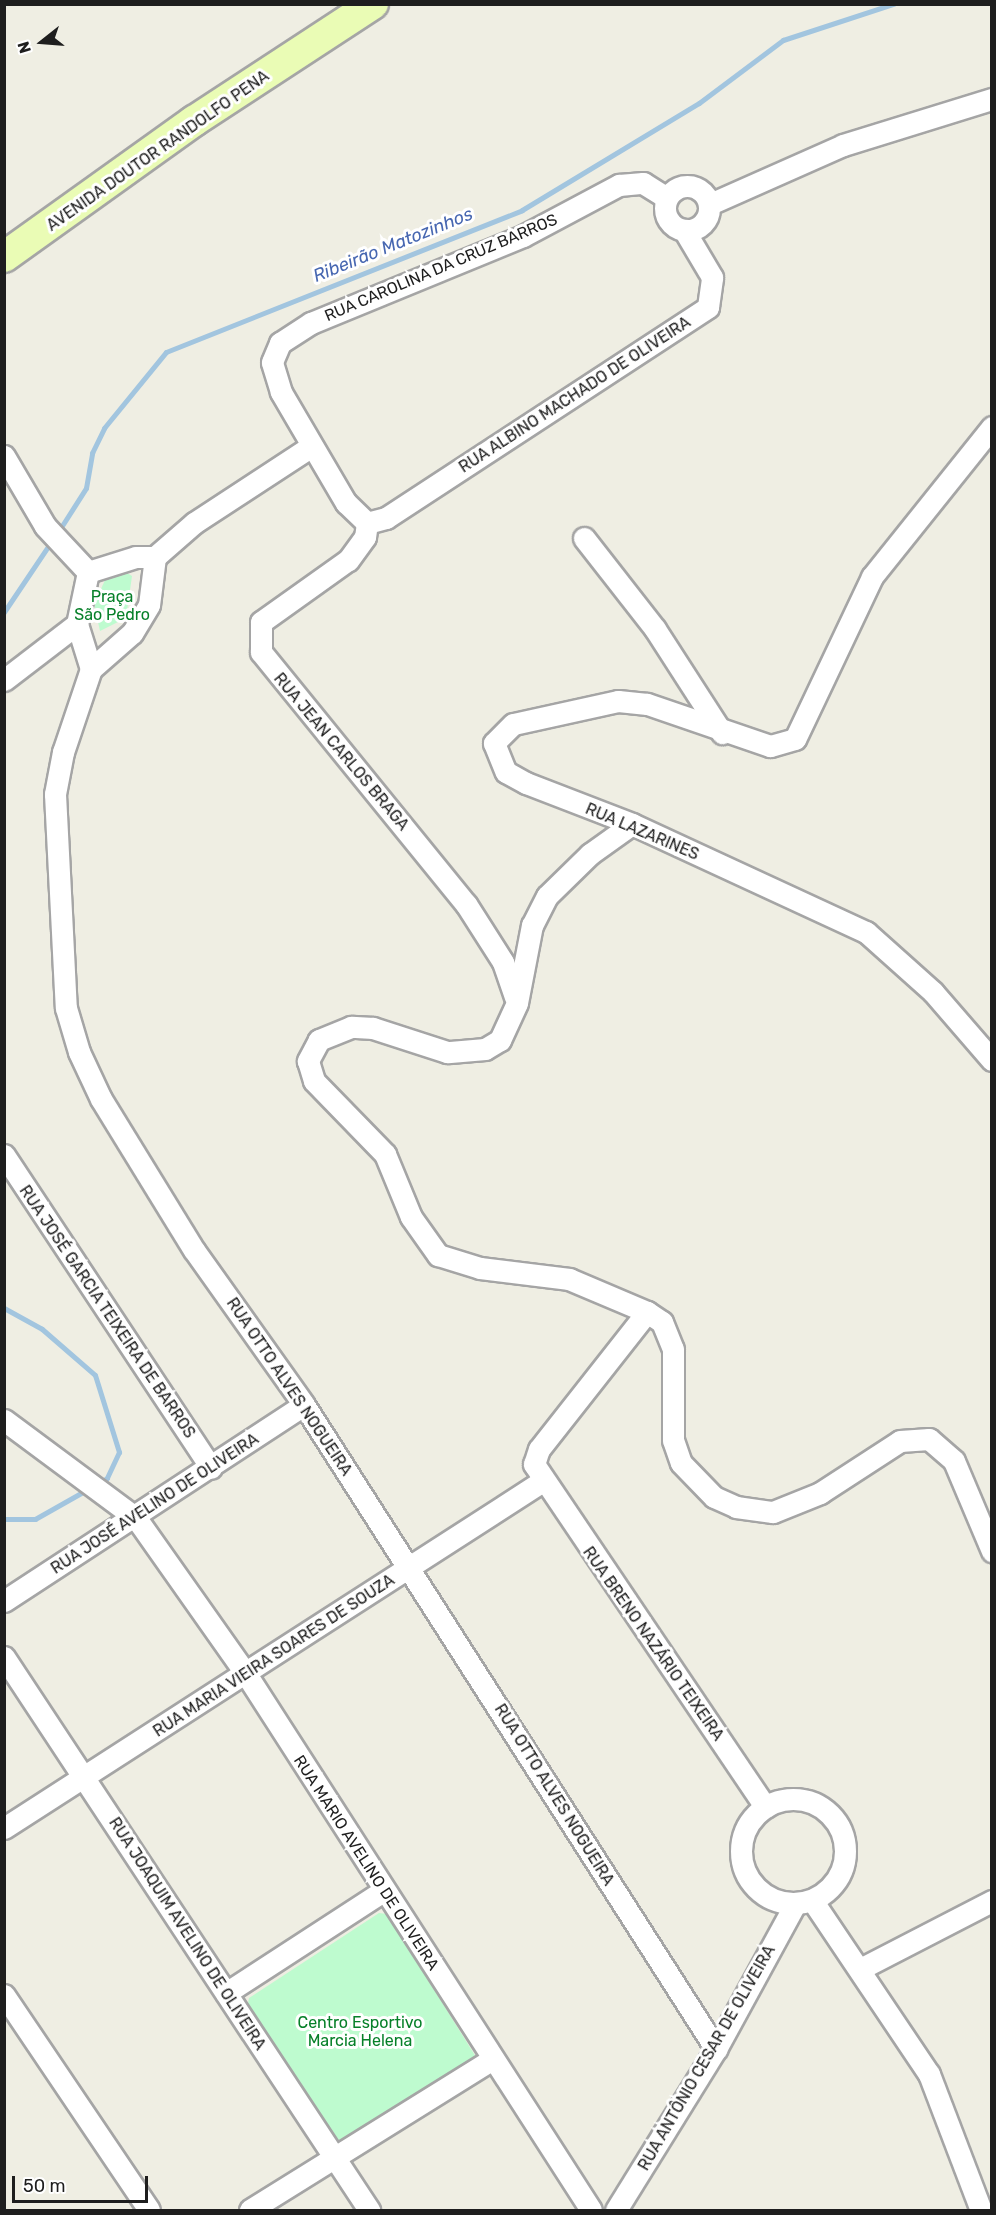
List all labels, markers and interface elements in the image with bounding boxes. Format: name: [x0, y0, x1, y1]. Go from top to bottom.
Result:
north arrow: [12, 12, 72, 72]
text: N: [14, 39, 35, 56]
street label: AVENIDA DOUTOR RANDOLFO PENA: [43, 66, 273, 236]
water label: Ribeirão Matozinhos: [310, 203, 476, 287]
street label: RUA CAROLINA DA CRUZ BARROS: [321, 210, 561, 326]
street label: RUA ALBINO MACHADO DE OLIVEIRA: [455, 313, 695, 477]
park label: Praça São Pedro: [74, 587, 150, 625]
street label: RUA JEAN CARLOS BRAGA: [269, 669, 413, 835]
street label: RUA LAZARINES: [582, 799, 702, 865]
street label: RUA JOSÉ GARCIA TEIXEIRA DE BARROS: [14, 1181, 200, 1443]
street label: RUA OTTO ALVES NOGUEIRA: [222, 1294, 356, 1480]
street label: RUA JOSÉ AVELINO DE OLIVEIRA: [47, 1429, 263, 1579]
street label: RUA BRENO NAZÁRIO TEIXEIRA: [578, 1543, 728, 1745]
street label: RUA MARIA VIEIRA SOARES DE SOUZA: [149, 1570, 399, 1742]
street label: RUA OTTO ALVES NOGUEIRA: [490, 1700, 618, 1890]
street label: RUA MARIO AVELINO DE OLIVEIRA: [289, 1752, 443, 1974]
street label: RUA JOAQUIM AVELINO DE OLIVEIRA: [104, 1814, 270, 2054]
street label: RUA ANTÔNIO CESAR DE OLIVEIRA: [634, 1942, 780, 2174]
park label: Centro Esportivo Marcia Helena: [297, 2013, 423, 2051]
scale bar: [15, 2164, 152, 2202]
text: 50 m: [23, 2175, 66, 2197]

